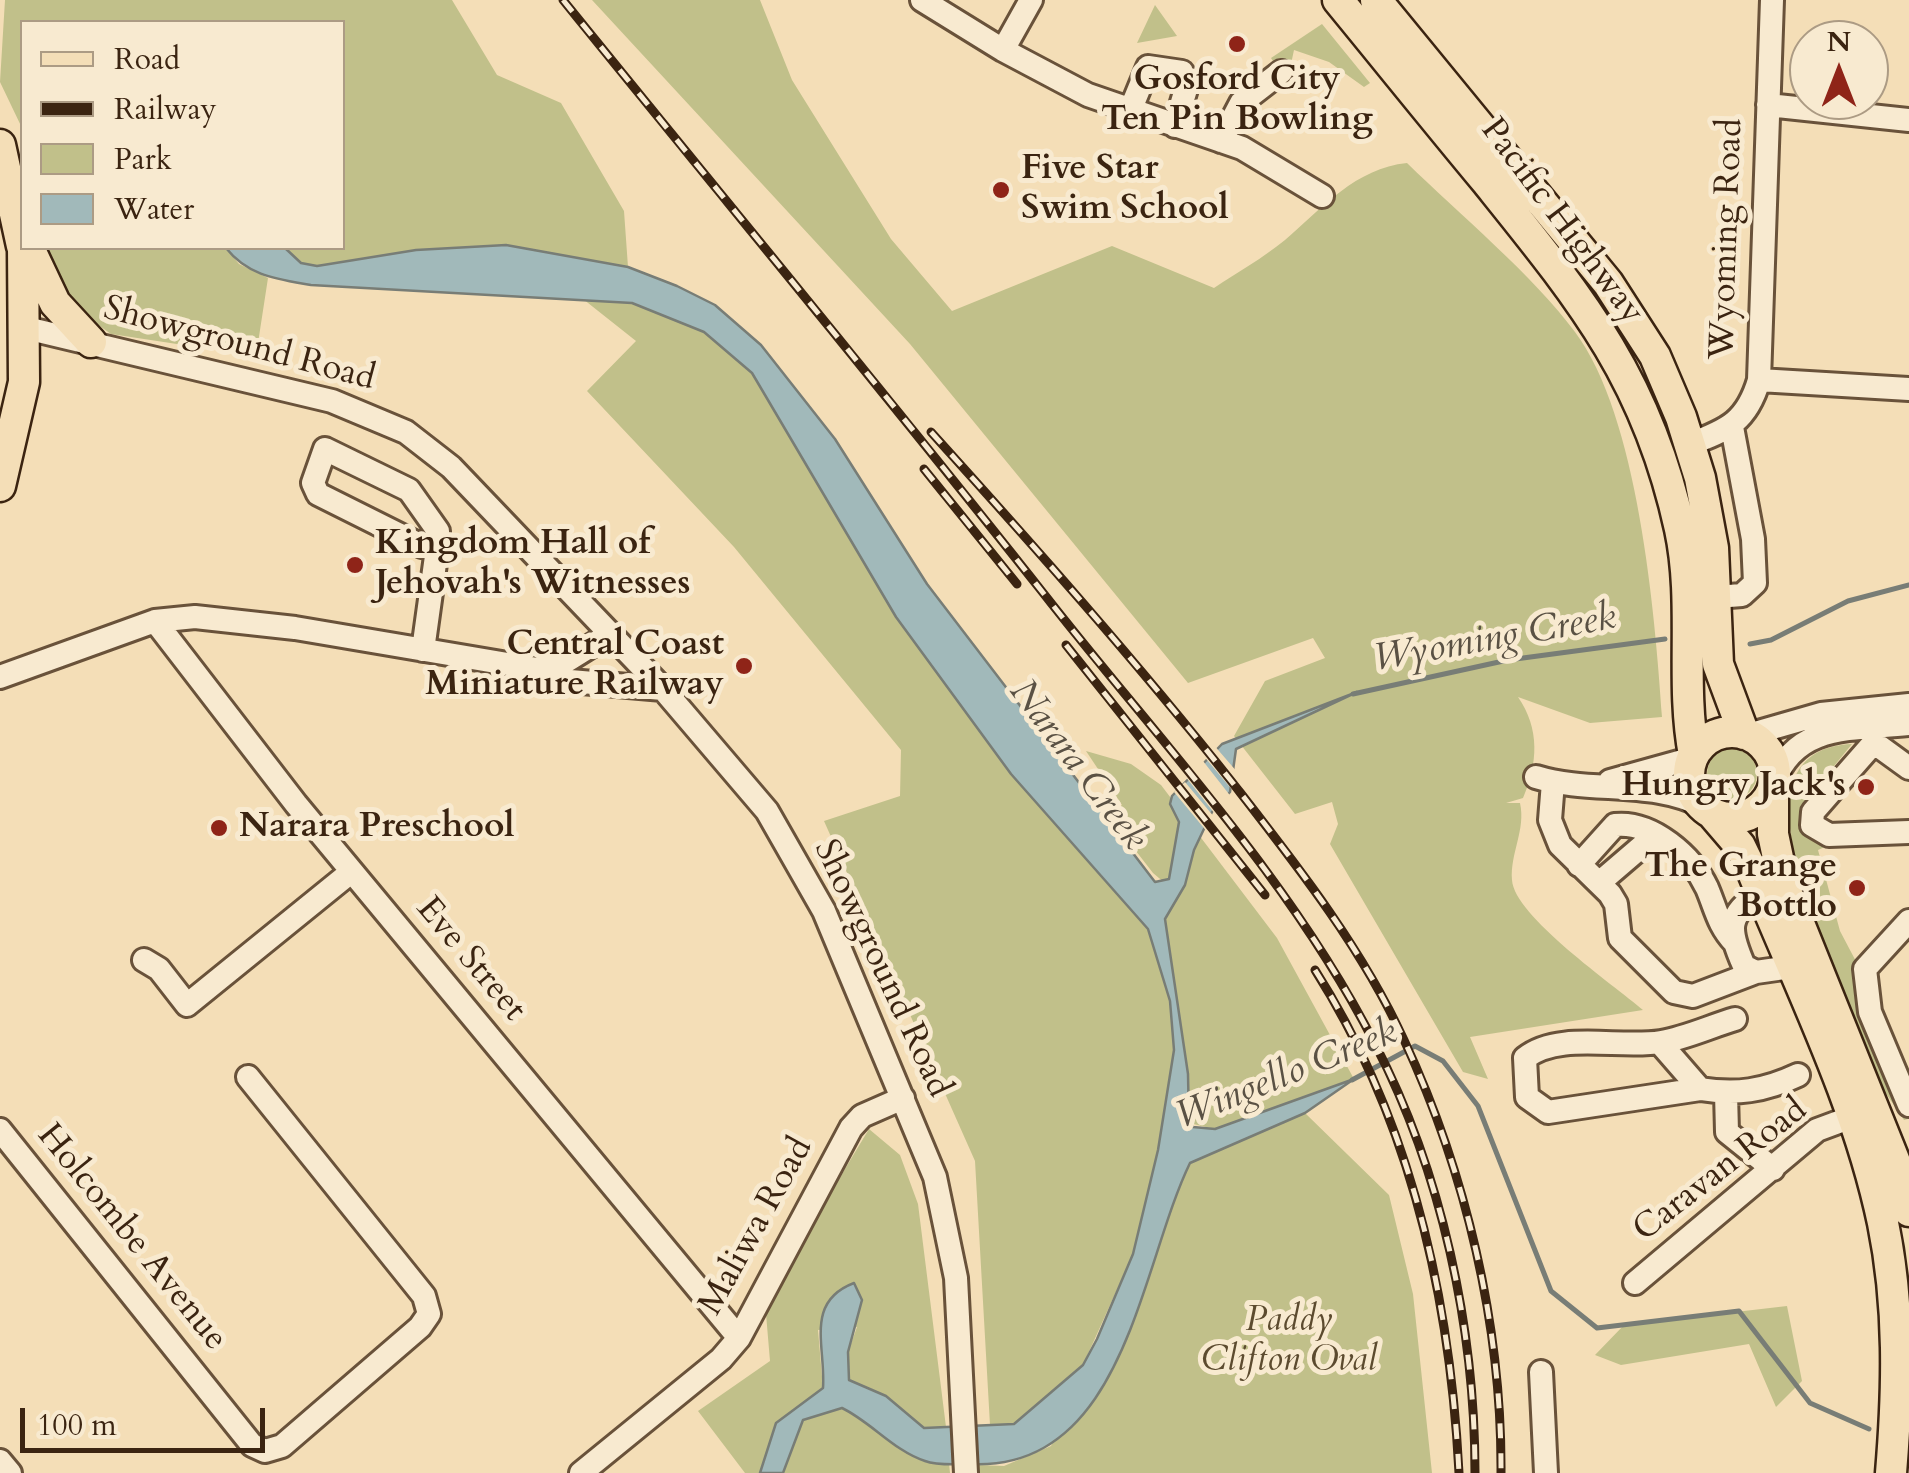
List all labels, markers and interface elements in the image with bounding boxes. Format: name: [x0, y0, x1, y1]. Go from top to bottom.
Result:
legend: [20, 20, 345, 250]
north arrow: [1789, 20, 1889, 120]
text: N: [1827, 23, 1851, 61]
marker: Gosford City Ten Pin Bowling: [1226, 33, 1248, 55]
text: Road: [114, 39, 180, 80]
place label: Gosford City Ten Pin Bowling: [1101, 60, 1373, 142]
text: Railway: [114, 89, 217, 130]
street label: Pacific Highway: [1470, 111, 1652, 333]
street label: Wyoming Road: [1703, 118, 1753, 360]
text: Park: [114, 139, 172, 180]
place label: Five Star Swim School: [1021, 149, 1229, 231]
marker: Five Star Swim School: [990, 179, 1012, 201]
text: Water: [114, 189, 194, 230]
street label: Showground Road: [99, 289, 379, 401]
place label: Kingdom Hall of Jehovah's Witnesses: [375, 524, 690, 606]
marker: Kingdom Hall of Jehovah's Witnesses: [344, 554, 366, 576]
water label: Wyoming Creek: [1370, 596, 1620, 684]
place label: Central Coast Miniature Railway: [425, 625, 724, 707]
marker: Central Coast Miniature Railway: [733, 655, 755, 677]
water label: Narara Creek: [998, 672, 1156, 860]
place label: Hungry Jack's: [1621, 766, 1846, 808]
marker: Hungry Jack's: [1855, 776, 1877, 798]
place label: Narara Preschool: [239, 807, 515, 849]
marker: Narara Preschool: [208, 817, 230, 839]
street label: Showground Road: [803, 834, 959, 1104]
place label: The Grange Bottlo: [1644, 847, 1837, 929]
marker: The Grange Bottlo: [1846, 877, 1868, 899]
street label: Eve Street: [406, 890, 534, 1030]
water label: Wingello Creek: [1170, 1011, 1404, 1141]
street label: Caravan Road: [1626, 1090, 1816, 1252]
street label: Holcombe Avenue: [27, 1116, 235, 1360]
street label: Maliwa Road: [691, 1131, 823, 1323]
park label: Paddy Clifton Oval: [1201, 1301, 1377, 1383]
scale bar: [25, 1388, 270, 1450]
text: 100 m: [37, 1405, 117, 1446]

